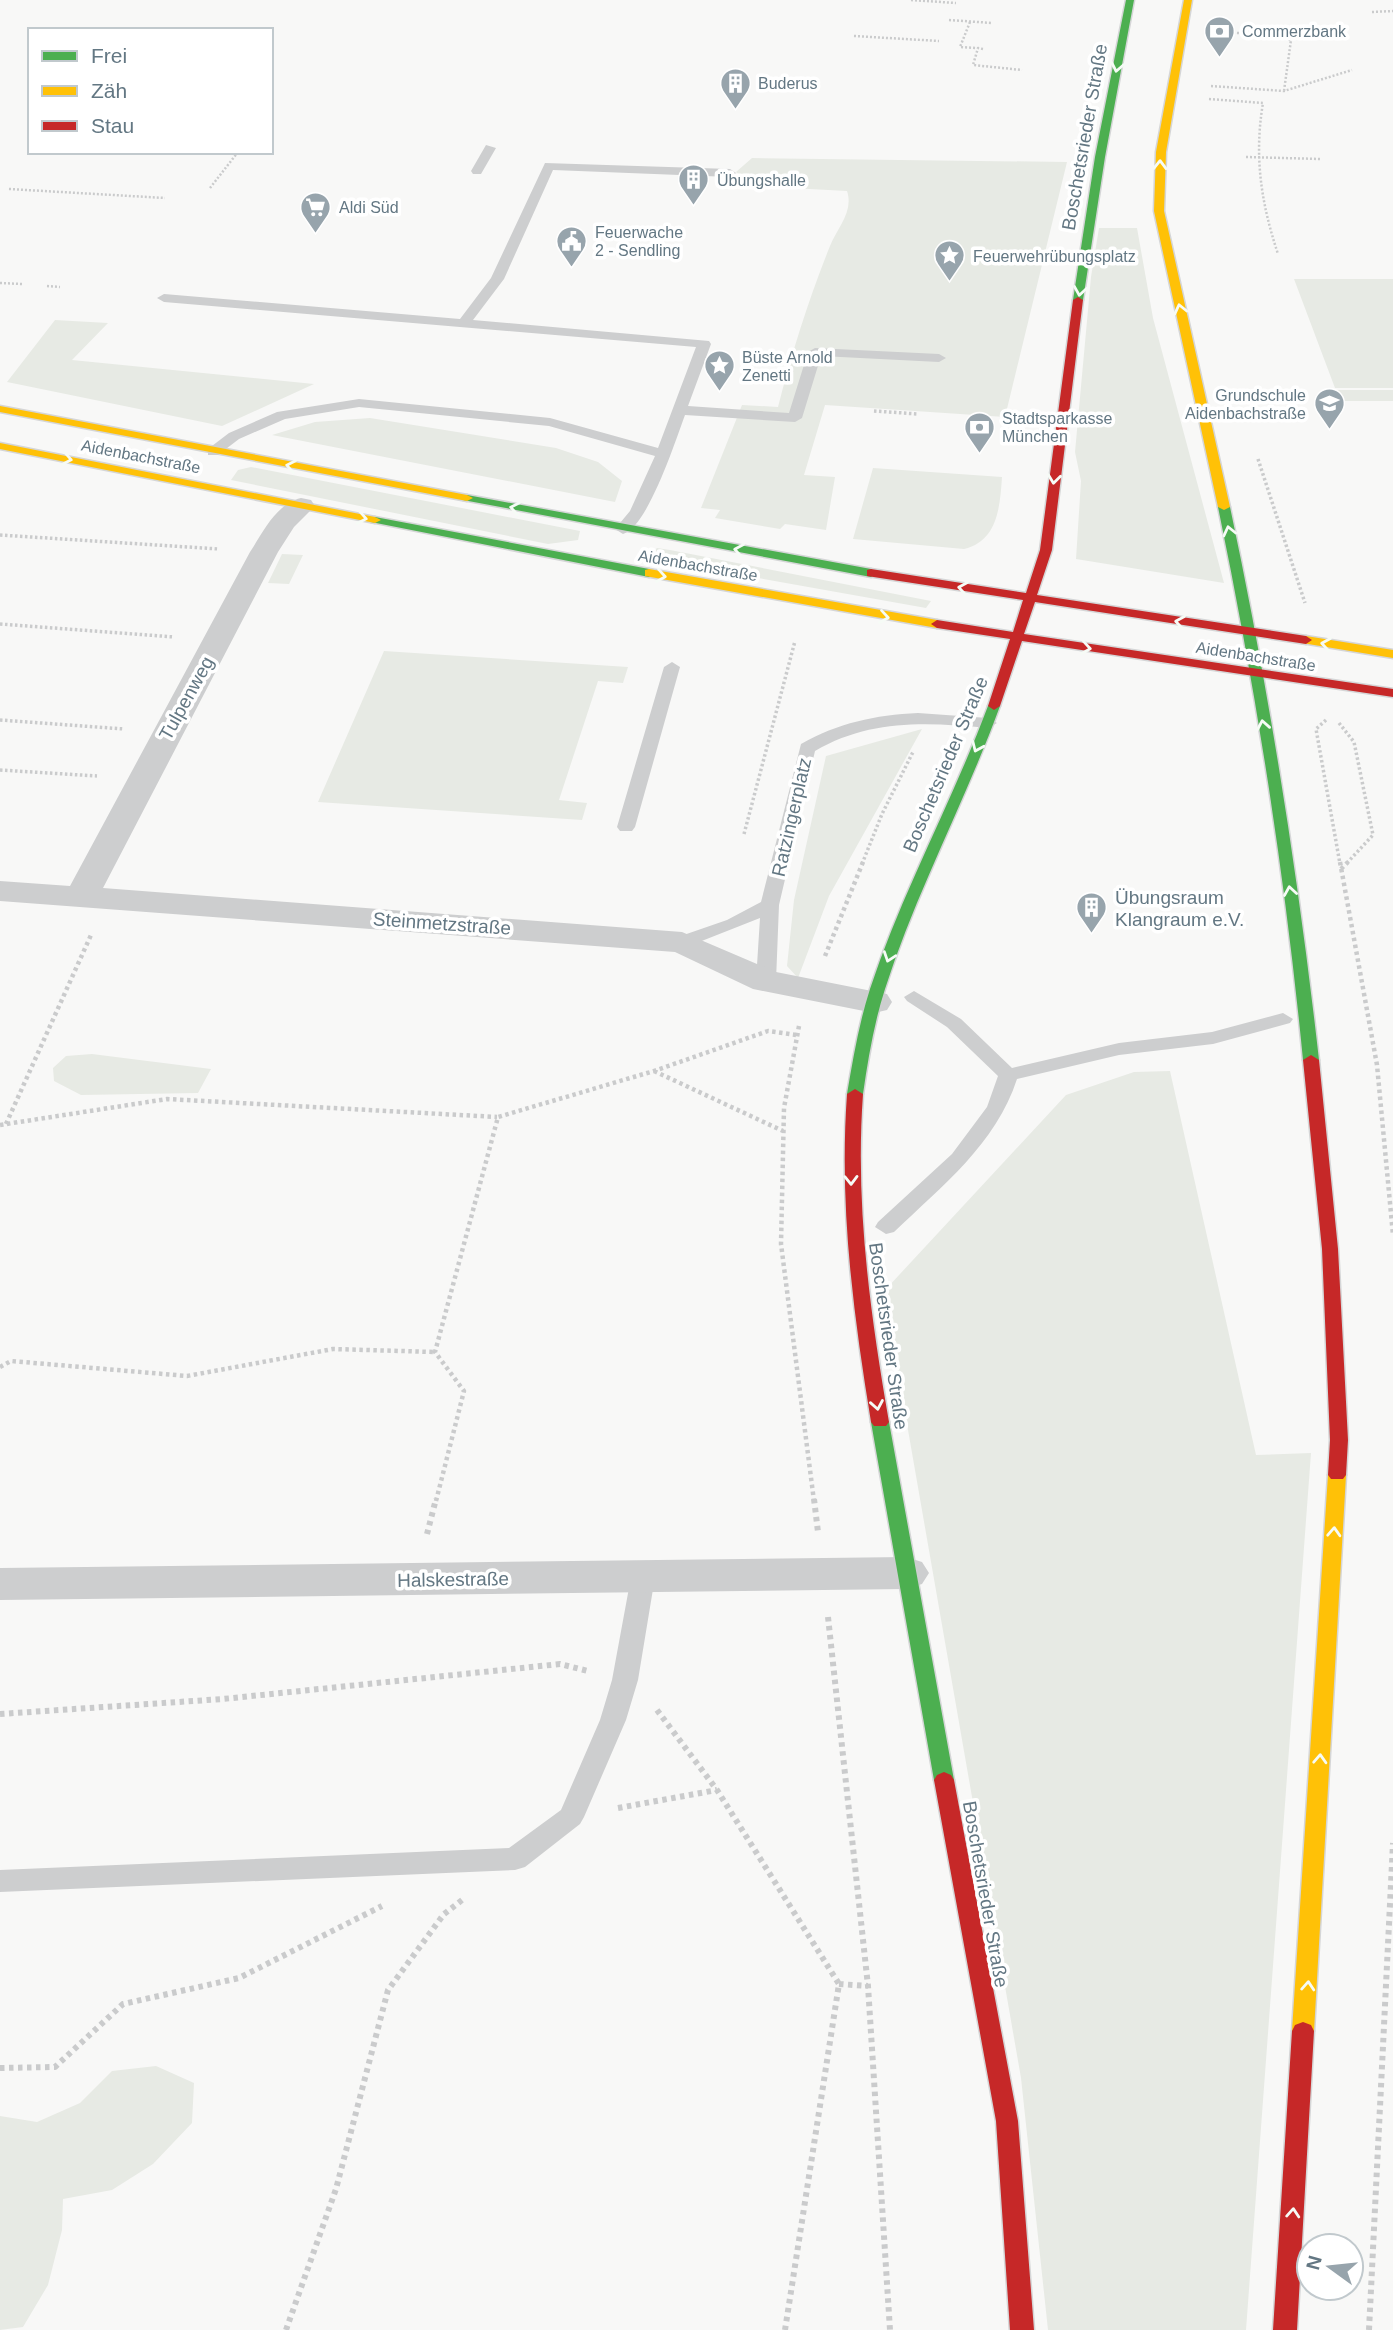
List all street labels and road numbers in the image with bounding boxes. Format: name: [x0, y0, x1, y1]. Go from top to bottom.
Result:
street label: Boschetsrieder Straße: [1058, 42, 1111, 232]
street label: Aidenbachstraße: [80, 437, 202, 476]
street label: Aidenbachstraße: [637, 547, 759, 584]
street label: Aidenbachstraße: [1195, 639, 1317, 674]
street label: Tulpenweg: [155, 653, 218, 744]
street label: Boschetsrieder Straße: [899, 673, 992, 855]
street label: Ratzingerplatz: [768, 756, 815, 879]
street label: Steinmetzstraße: [372, 908, 512, 939]
street label: Boschetsrieder Straße: [865, 1241, 912, 1431]
street label: Halskestraße: [397, 1568, 509, 1591]
street label: Boschetsrieder Straße: [959, 1799, 1012, 1989]

